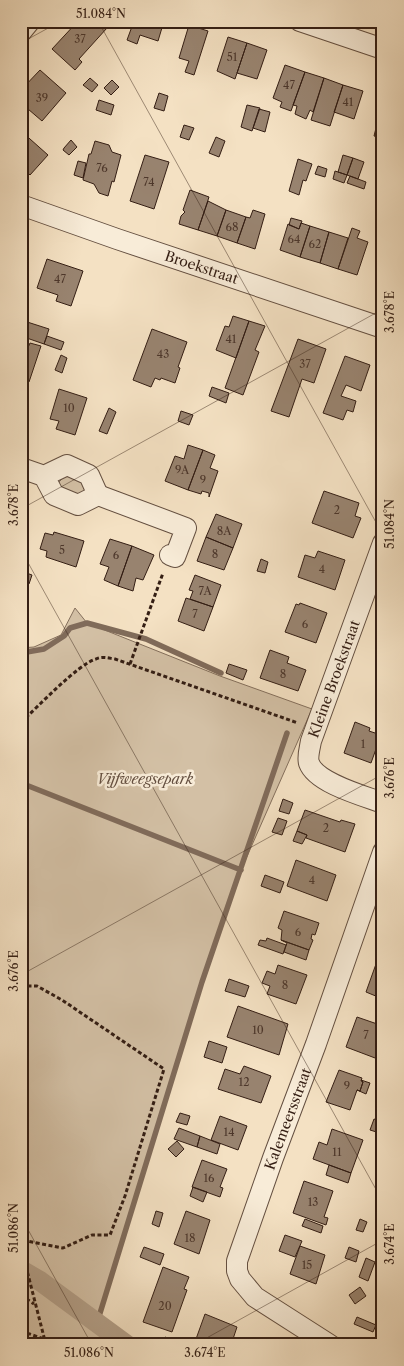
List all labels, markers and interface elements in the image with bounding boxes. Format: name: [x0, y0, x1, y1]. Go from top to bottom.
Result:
text: 51.084°N: [76, 6, 126, 21]
house number: 37: [74, 32, 86, 46]
house number: 51: [227, 50, 238, 64]
house number: 47: [283, 78, 295, 92]
house number: 39: [36, 91, 48, 105]
house number: 41: [343, 95, 354, 109]
house number: 76: [96, 161, 108, 175]
house number: 74: [143, 175, 155, 189]
house number: 68: [226, 220, 238, 234]
house number: 64: [288, 232, 300, 246]
house number: 62: [309, 237, 321, 251]
street label: Broekstraat: [162, 247, 241, 288]
house number: 47: [54, 272, 66, 286]
text: 3.678°E: [382, 291, 397, 333]
house number: 41: [226, 332, 237, 346]
house number: 43: [157, 347, 169, 361]
house number: 37: [299, 357, 311, 371]
house number: 10: [63, 401, 75, 415]
house number: 9A: [175, 463, 190, 477]
house number: 9: [200, 473, 206, 487]
text: 3.678°E: [6, 484, 21, 526]
text: 51.084°N: [382, 499, 397, 549]
house number: 2: [334, 503, 340, 517]
house number: 8A: [217, 524, 232, 538]
house number: 5: [59, 543, 65, 557]
house number: 8: [212, 547, 218, 561]
house number: 6: [113, 548, 120, 562]
house number: 4: [319, 562, 325, 576]
house number: 7A: [198, 584, 212, 598]
house number: 7: [192, 607, 198, 621]
house number: 6: [302, 617, 309, 631]
street label: Kleine Broekstraat: [304, 618, 364, 740]
house number: 8: [280, 667, 286, 681]
house number: 1: [361, 737, 366, 751]
text: 3.676°E: [382, 757, 397, 799]
park label: Vijfweegsepark: [97, 770, 194, 788]
house number: 2: [323, 821, 329, 835]
house number: 4: [309, 873, 315, 887]
house number: 6: [295, 925, 302, 939]
text: 3.676°E: [6, 950, 21, 992]
house number: 8: [282, 978, 288, 992]
house number: 10: [252, 1023, 264, 1037]
house number: 7: [363, 1028, 369, 1042]
street label: Kalemeersstraat: [261, 1065, 315, 1172]
house number: 12: [239, 1075, 249, 1089]
house number: 9: [344, 1079, 350, 1093]
house number: 14: [224, 1125, 234, 1139]
house number: 11: [332, 1145, 342, 1159]
house number: 16: [203, 1171, 215, 1185]
house number: 13: [308, 1195, 318, 1209]
text: 51.086°N: [6, 1203, 21, 1253]
text: 3.674°E: [382, 1223, 397, 1265]
house number: 18: [184, 1231, 196, 1245]
house number: 15: [302, 1258, 312, 1272]
house number: 20: [158, 1299, 172, 1313]
text: 51.086°N: [64, 1345, 114, 1360]
text: 3.674°E: [184, 1345, 226, 1360]

